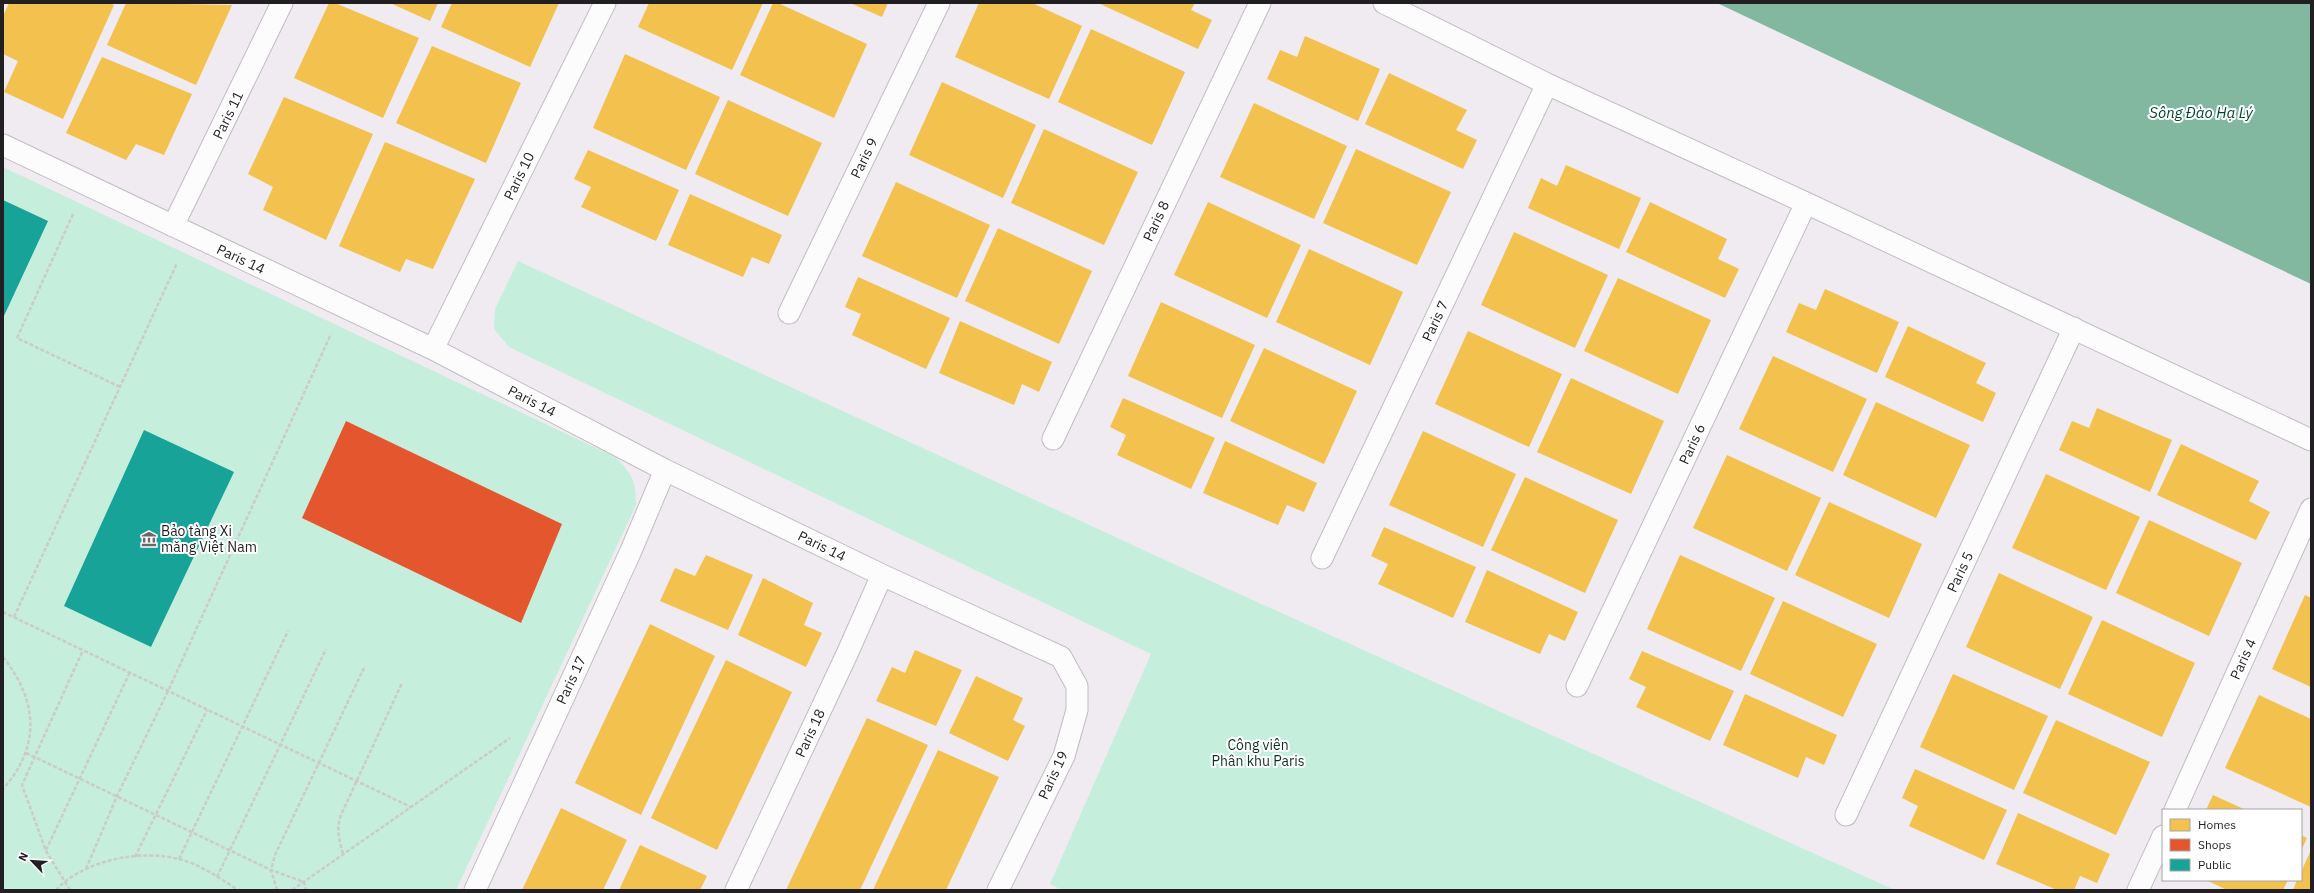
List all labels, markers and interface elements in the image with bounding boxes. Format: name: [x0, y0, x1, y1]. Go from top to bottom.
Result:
street label: Paris 11: [209, 88, 247, 142]
water label: Sông Đào Hạ Lý: [2149, 103, 2253, 122]
street label: Paris 9: [846, 135, 882, 181]
street label: Paris 10: [500, 149, 538, 203]
street label: Paris 8: [1139, 198, 1173, 244]
street label: Paris 14: [214, 240, 268, 278]
street label: Paris 7: [1418, 298, 1452, 344]
street label: Paris 14: [505, 381, 559, 421]
street label: Paris 6: [1675, 421, 1709, 467]
place label: Bảo tàng Xi măng Việt Nam: [161, 522, 257, 556]
street label: Paris 14: [795, 527, 849, 565]
museum icon: Bảo tàng Xi măng Việt Nam: [140, 530, 158, 548]
street label: Paris 5: [1943, 549, 1977, 595]
street label: Paris 4: [2226, 636, 2260, 682]
street label: Paris 17: [552, 653, 590, 707]
street label: Paris 18: [791, 706, 829, 760]
park label: Công viên Phân khu Paris: [1211, 736, 1305, 770]
street label: Paris 19: [1034, 748, 1072, 802]
legend: [2162, 809, 2302, 881]
text: Homes: [2198, 817, 2236, 832]
text: Shops: [2198, 837, 2231, 852]
north arrow: [12, 841, 52, 881]
text: N: [15, 850, 31, 863]
text: Public: [2198, 857, 2231, 872]

